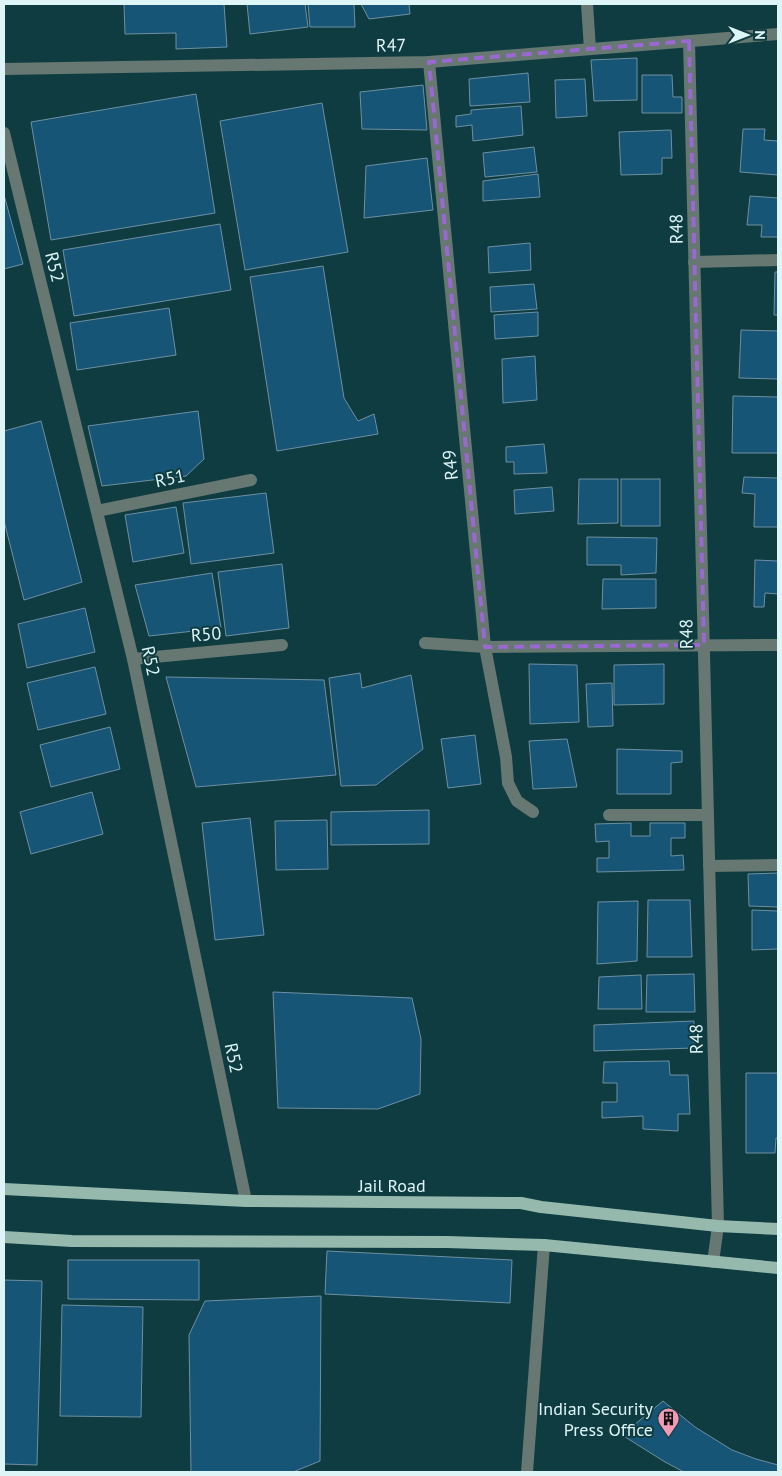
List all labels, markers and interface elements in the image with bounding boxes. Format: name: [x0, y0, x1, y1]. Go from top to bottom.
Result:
north arrow: [722, 10, 772, 60]
text: N: [751, 30, 769, 40]
street label: R47: [376, 33, 406, 57]
street label: R48: [664, 214, 688, 244]
street label: R52: [40, 249, 70, 285]
street label: R49: [437, 449, 463, 481]
street label: R51: [153, 464, 187, 492]
street label: R48: [674, 619, 698, 649]
street label: R50: [190, 621, 222, 647]
street label: R52: [137, 644, 165, 678]
street label: R48: [684, 1024, 708, 1054]
street label: R52: [220, 1041, 248, 1075]
street label: Jail Road: [357, 1174, 426, 1197]
place label: Indian Security Press Office: [538, 1397, 654, 1441]
building icon: Indian Security Press Office: [657, 1406, 681, 1437]

